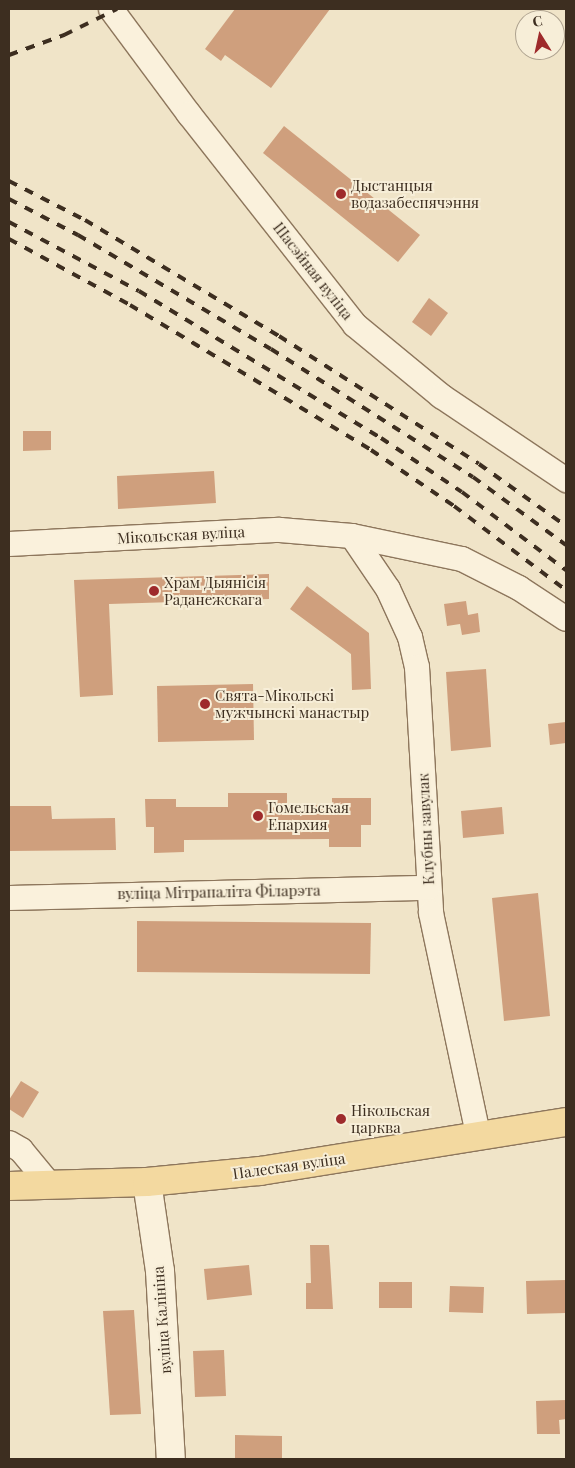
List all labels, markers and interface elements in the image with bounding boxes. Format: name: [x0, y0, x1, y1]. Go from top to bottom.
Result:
north arrow: [515, 10, 565, 60]
text: С: [531, 11, 544, 31]
place label: Дыстанцыя водазабеспячэння: [351, 176, 479, 211]
marker: Дыстанцыя водазабеспячэння: [335, 188, 347, 200]
street label: Шасэйная вуліца: [269, 219, 357, 323]
street label: Мікольская вуліца: [117, 523, 245, 547]
place label: Храм Дыянісія Раданежскага: [164, 573, 266, 608]
marker: Храм Дыянісія Раданежскага: [148, 585, 160, 597]
place label: Свята-Мікольскі мужчынскі манастыр: [215, 686, 369, 721]
marker: Свята-Мікольскі мужчынскі манастыр: [199, 698, 211, 710]
street label: Клубны завулак: [414, 773, 438, 885]
place label: Гомельская Епархия: [268, 798, 349, 833]
marker: Гомельская Епархия: [252, 810, 264, 822]
street label: вуліца Мітрапаліта Філарэта: [117, 881, 321, 903]
place label: Нікольская царква: [351, 1101, 430, 1136]
marker: Нікольская царква: [335, 1113, 347, 1125]
street label: Палеская вуліца: [232, 1149, 346, 1183]
street label: вуліца Калініна: [149, 1266, 175, 1374]

